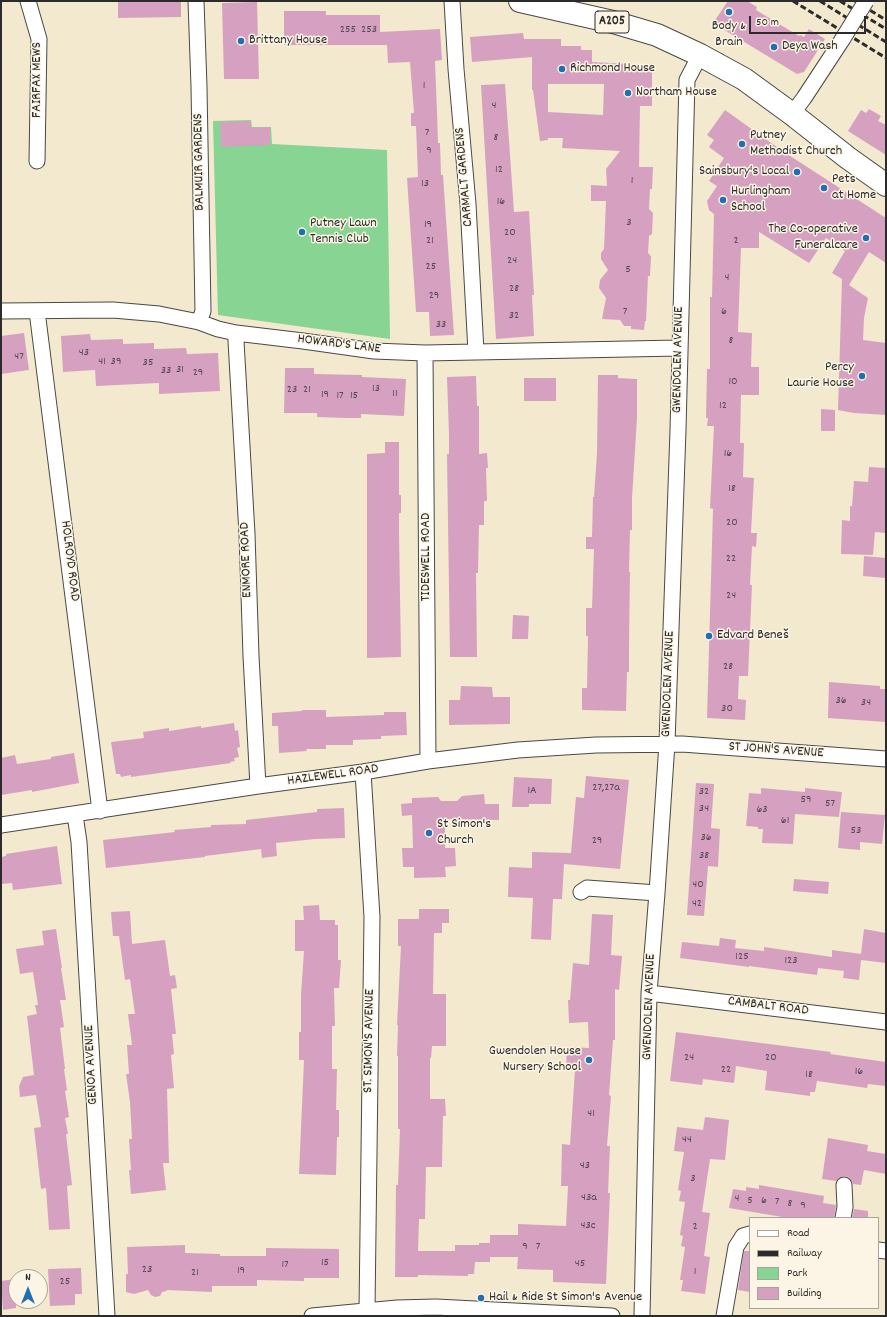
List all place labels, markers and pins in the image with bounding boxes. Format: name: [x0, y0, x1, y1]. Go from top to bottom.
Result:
marker: Body & Brain: [724, 7, 734, 17]
place label: Body & Brain: [712, 19, 746, 52]
place label: Brittany House: [249, 33, 327, 49]
marker: Brittany House: [236, 36, 246, 46]
place label: Deya Wash: [782, 39, 838, 55]
marker: Deya Wash: [769, 42, 779, 52]
place label: Richmond House: [570, 61, 655, 77]
marker: Richmond House: [557, 64, 567, 74]
place label: Northam House: [636, 85, 717, 101]
marker: Northam House: [623, 88, 633, 98]
place label: Putney Methodist Church: [750, 128, 842, 160]
marker: Putney Methodist Church: [737, 139, 747, 149]
place label: Sainsbury's Local: [699, 164, 789, 180]
marker: Sainsbury's Local: [792, 167, 802, 177]
place label: Pets at Home: [832, 172, 876, 204]
marker: Pets at Home: [819, 183, 829, 193]
place label: Hurlingham School: [731, 184, 790, 216]
marker: Hurlingham School: [718, 195, 728, 205]
place label: Putney Lawn Tennis Club: [310, 216, 377, 248]
place label: The Co-operative Funeralcare: [768, 222, 858, 254]
marker: Putney Lawn Tennis Club: [297, 227, 307, 237]
marker: The Co-operative Funeralcare: [861, 233, 871, 243]
place label: Percy Laurie House: [787, 360, 854, 392]
marker: Percy Laurie House: [857, 371, 867, 381]
place label: Edvard Beneš: [717, 628, 789, 644]
marker: Edvard Beneš: [704, 631, 714, 641]
place label: St Simon's Church: [437, 817, 491, 850]
marker: St Simon's Church: [424, 828, 434, 838]
place label: Gwendolen House Nursery School: [489, 1044, 581, 1076]
marker: Gwendolen House Nursery School: [584, 1055, 594, 1065]
place label: Hail & Ride St Simon's Avenue: [489, 1290, 642, 1306]
marker: Hail & Ride St Simon's Avenue: [476, 1293, 486, 1303]

